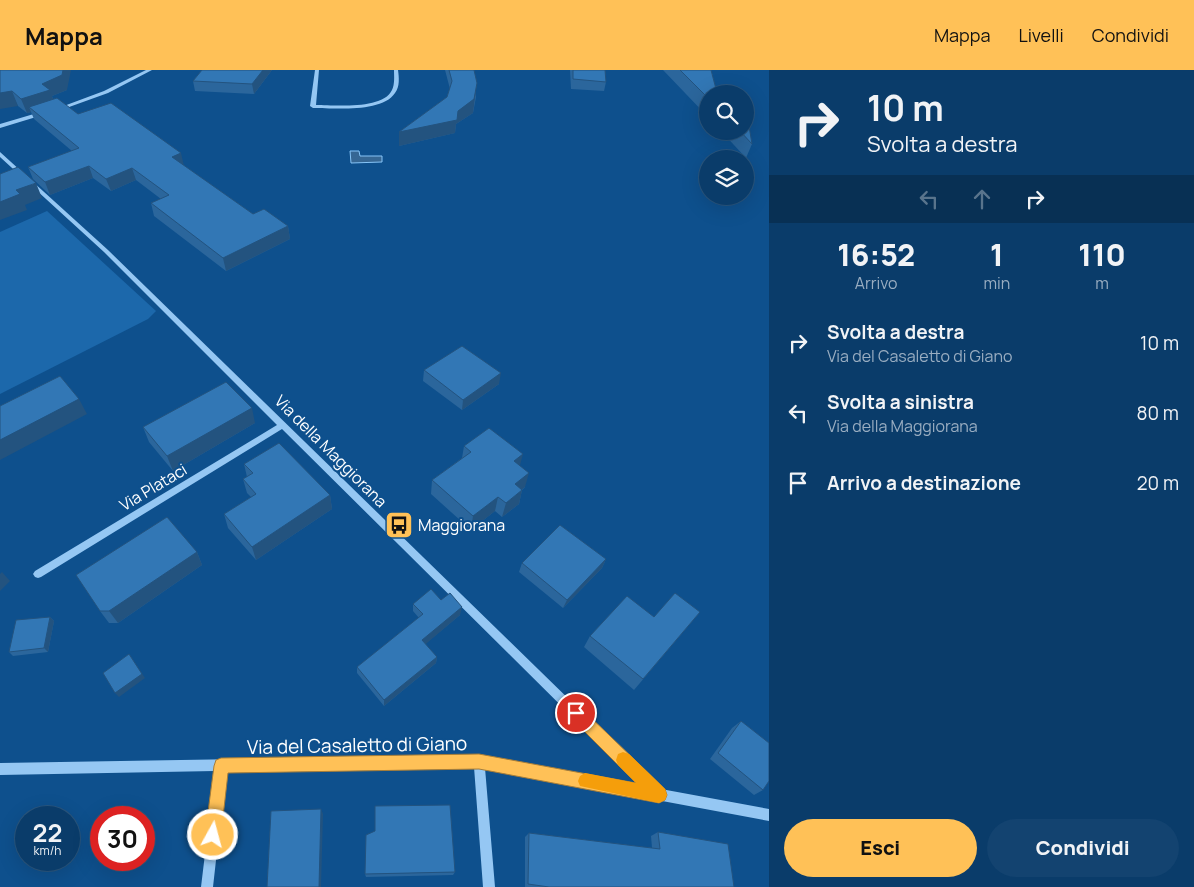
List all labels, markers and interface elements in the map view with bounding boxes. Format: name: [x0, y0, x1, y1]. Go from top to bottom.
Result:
text: Mappa: [25, 19, 103, 52]
text: Mappa: [934, 23, 990, 47]
text: Livelli: [1018, 23, 1064, 47]
text: Condividi: [1092, 23, 1169, 47]
text: 10 m: [867, 84, 944, 132]
map controls: [699, 85, 754, 205]
button: search: [699, 85, 754, 140]
icon: right: [784, 90, 849, 155]
text: Svolta a destra: [867, 129, 1017, 159]
button: layers: [699, 150, 754, 205]
icon: left: [915, 185, 943, 213]
icon: ahead: [968, 185, 996, 213]
icon: right: [1021, 185, 1049, 213]
text: 16:52: [837, 234, 915, 275]
text: 1: [990, 234, 1004, 275]
text: 110: [1078, 234, 1126, 275]
text: Arrivo: [855, 272, 898, 294]
text: min: [983, 272, 1010, 294]
text: m: [1095, 272, 1109, 294]
text: Svolta a destra: [827, 319, 964, 345]
icon: right: [784, 329, 812, 357]
text: 10 m: [1140, 330, 1179, 356]
text: Via del Casaletto di Giano: [827, 345, 1012, 367]
text: Svolta a sinistra: [827, 389, 974, 415]
street label: Via della Maggiorana: [270, 390, 392, 512]
icon: left: [784, 399, 812, 427]
text: 80 m: [1136, 400, 1179, 426]
text: Via della Maggiorana: [827, 415, 978, 437]
street label: Via Plataci: [115, 458, 191, 516]
icon: arrive: [784, 469, 812, 497]
text: Arrivo a destinazione: [827, 470, 1021, 496]
text: 20 m: [1137, 470, 1179, 496]
bus stop icon: Maggiorana: [384, 510, 414, 540]
place label: Maggiorana: [418, 514, 505, 536]
pin: [555, 692, 597, 734]
icon: arrive: [562, 699, 590, 727]
street label: Via del Casaletto di Giano: [247, 730, 467, 760]
speed limit sign: 30: [90, 806, 155, 871]
position arrow: [186, 808, 238, 860]
text: 22: [33, 815, 62, 850]
button: Esci: [784, 819, 977, 877]
button: Condividi: [987, 819, 1179, 877]
text: km/h: [34, 842, 61, 859]

